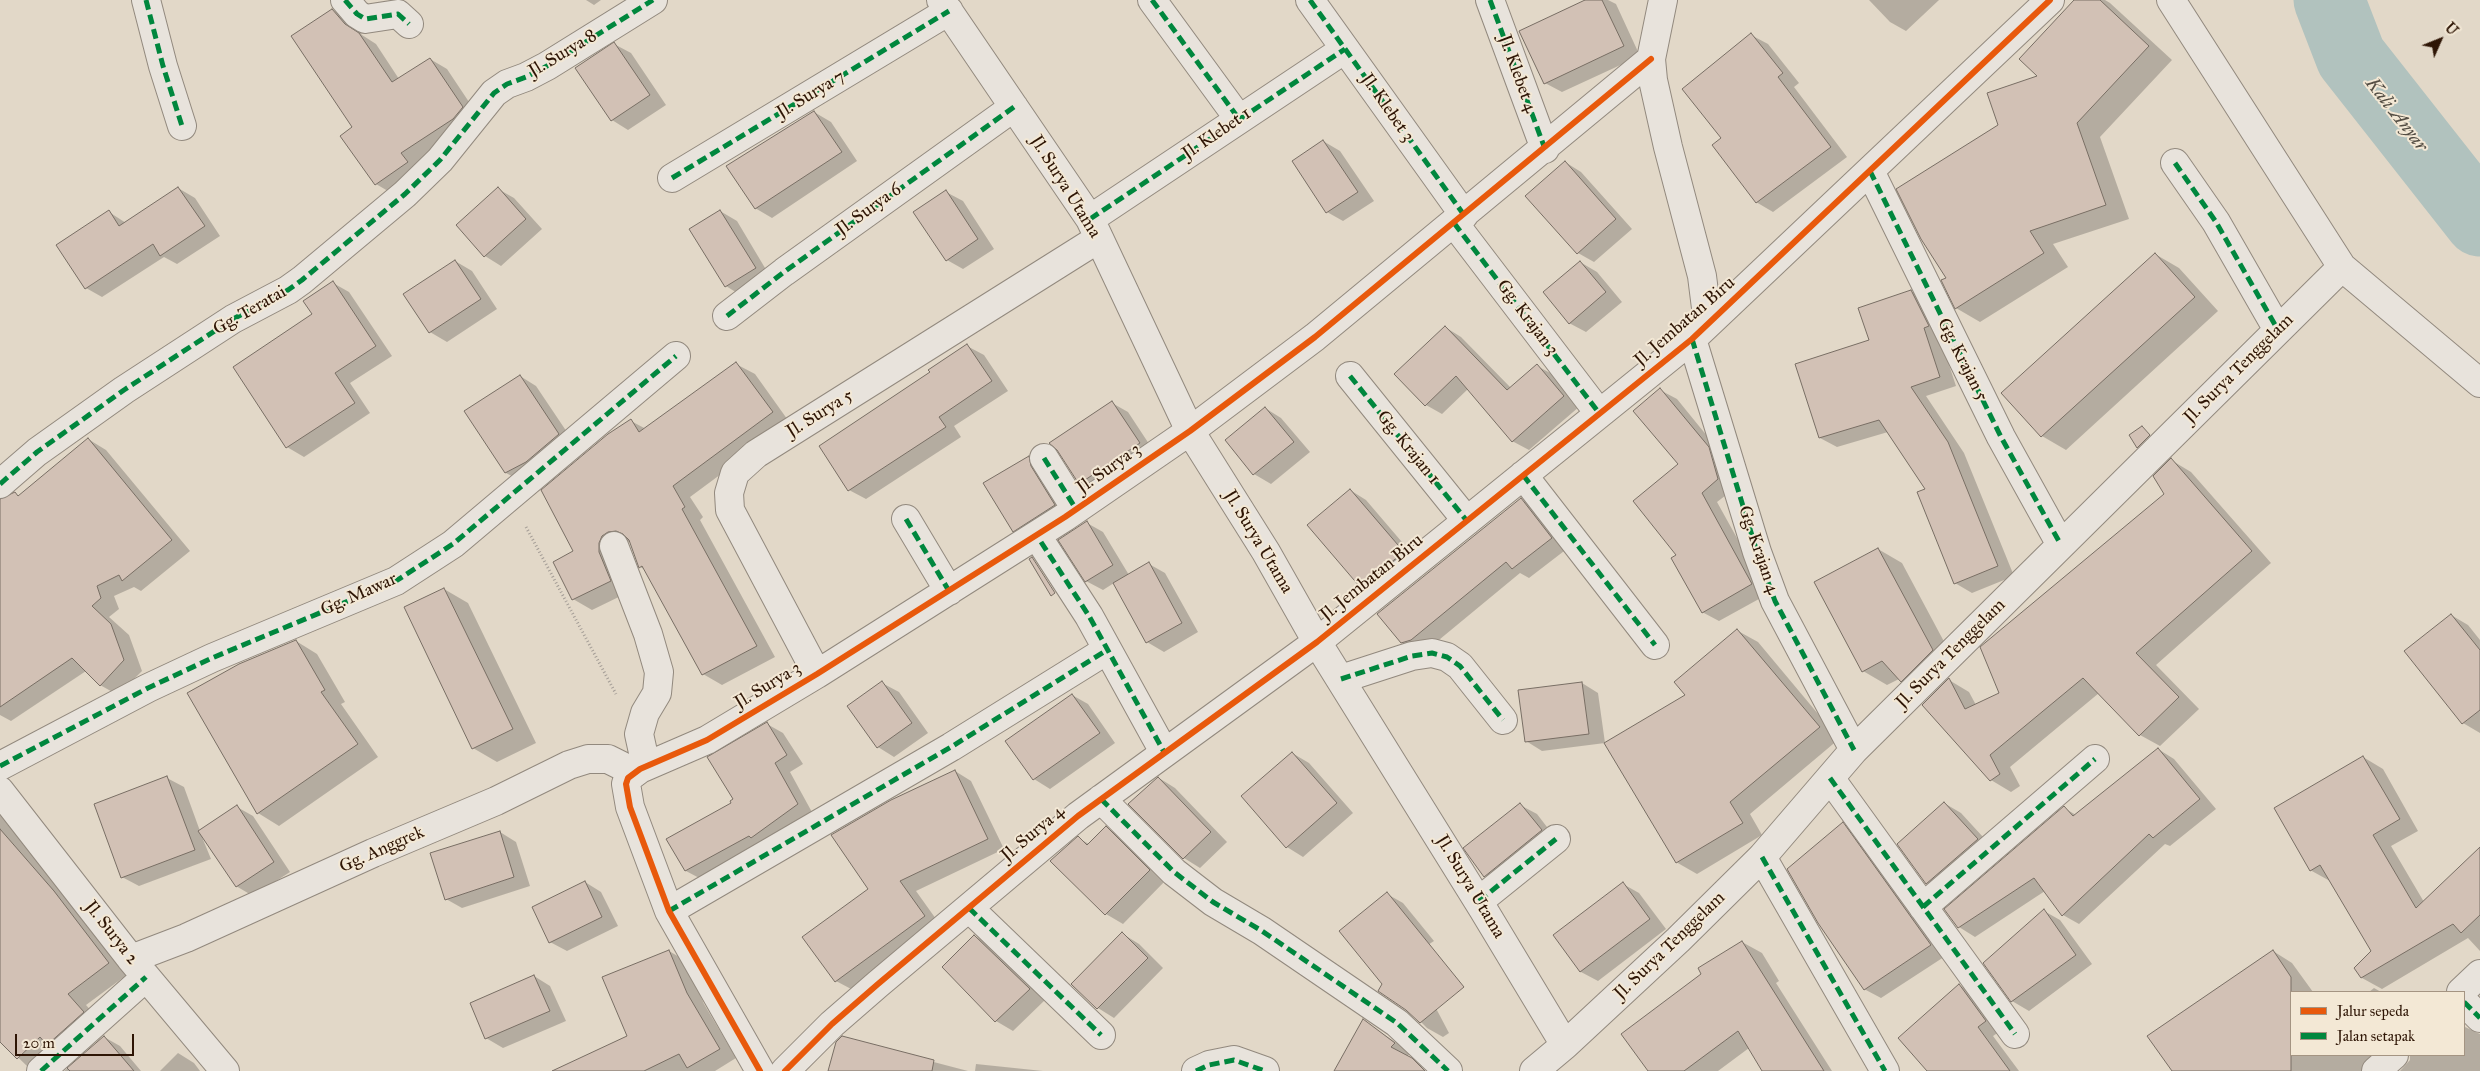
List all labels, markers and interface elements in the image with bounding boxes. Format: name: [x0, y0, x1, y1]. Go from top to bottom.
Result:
north arrow: [2415, 15, 2465, 65]
text: U: [2441, 19, 2461, 39]
street label: Jl. Surya 8: [525, 25, 601, 83]
street label: Jl. Klebet 4: [1493, 32, 1541, 116]
street label: Jl. Surya 7: [773, 66, 849, 124]
street label: Jl. Klebet 3: [1356, 70, 1418, 146]
water label: Kali Anyar: [2360, 73, 2432, 157]
street label: Jl. Klebet 1: [1178, 103, 1256, 165]
street label: Jl. Surya Utama: [1025, 132, 1105, 242]
street label: Jl. Surya 6: [832, 179, 906, 241]
street label: Jl. Jembatan Biru: [1630, 272, 1740, 372]
street label: Gg. Krajan 3: [1492, 276, 1562, 360]
street label: Gg. Teratai: [210, 281, 290, 341]
street label: Jl. Surya Tenggelam: [2180, 310, 2298, 428]
street label: Gg. Krajan 5: [1932, 315, 1992, 405]
street label: Jl. Surya 5: [783, 385, 857, 443]
street label: Gg. Krajan 1: [1372, 407, 1444, 489]
street label: Jl. Surya 3: [1073, 439, 1145, 499]
street label: Jl. Surya Utama: [1219, 486, 1297, 598]
street label: Gg. Krajan 4: [1733, 503, 1783, 597]
street label: Jl. Jembatan Biru: [1316, 530, 1428, 626]
street label: Gg. Mawar: [317, 569, 401, 621]
street label: Jl. Surya Tenggelam: [1892, 595, 2010, 713]
street label: Jl. Surya 3: [731, 658, 805, 714]
street label: Jl. Surya 4: [997, 801, 1069, 867]
street label: Gg. Anggrek: [336, 822, 428, 878]
street label: Jl. Surya Utama: [1431, 831, 1509, 943]
street label: Jl. Surya Tenggelam: [1610, 887, 1730, 1005]
street label: Jl. Surya 2: [79, 897, 143, 969]
legend: [2290, 991, 2465, 1056]
text: Jalur sepeda: [2337, 1002, 2409, 1020]
scale bar: [18, 1024, 136, 1056]
text: Jalan setapak: [2337, 1027, 2415, 1045]
text: 20 m: [23, 1034, 55, 1052]

